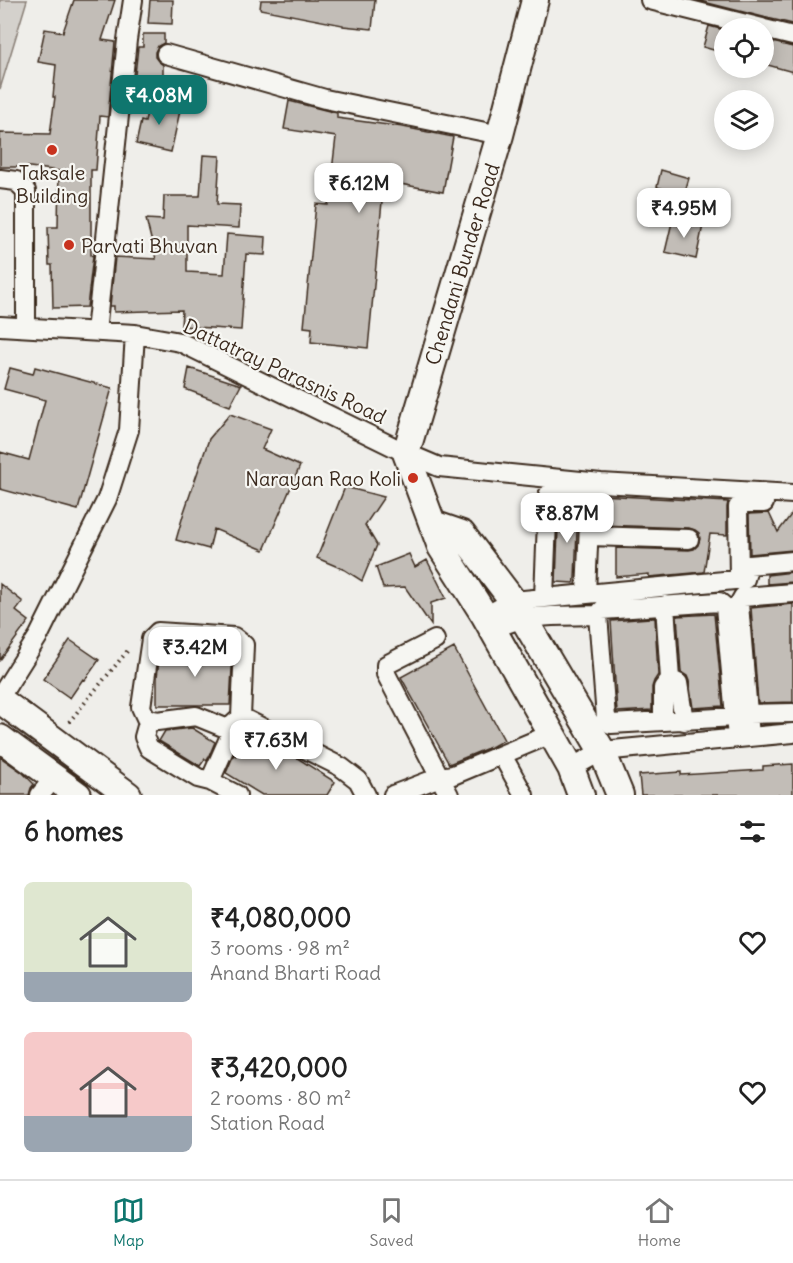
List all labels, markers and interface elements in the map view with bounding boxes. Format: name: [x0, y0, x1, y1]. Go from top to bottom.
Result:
map controls: [714, 18, 774, 150]
button: locate: [714, 18, 774, 78]
pin: ₹4.08M: [110, 75, 208, 126]
text: ₹4.08M: [125, 82, 193, 107]
button: layers: [714, 90, 774, 150]
marker: Taksale Building: [45, 143, 59, 157]
place label: Taksale Building: [16, 160, 88, 208]
street label: Chendani Bunder Road: [419, 160, 505, 368]
pin: ₹6.12M: [310, 163, 408, 214]
text: ₹6.12M: [328, 170, 390, 195]
pin: ₹4.95M: [635, 188, 733, 239]
text: ₹4.95M: [651, 195, 717, 220]
place label: Parvati Bhuvan: [81, 233, 218, 258]
marker: Parvati Bhuvan: [62, 238, 76, 252]
street label: Dattatray Parasnis Road: [180, 313, 391, 429]
place label: Narayan Rao Koli: [245, 466, 401, 491]
marker: Narayan Rao Koli: [406, 471, 420, 485]
pin: ₹8.87M: [518, 493, 616, 544]
text: ₹8.87M: [535, 500, 599, 525]
pin: ₹3.42M: [146, 627, 244, 678]
text: ₹3.42M: [162, 634, 228, 659]
pin: ₹7.63M: [227, 720, 325, 771]
text: ₹7.63M: [244, 727, 308, 752]
text: 6 homes: [24, 815, 123, 848]
icon: filters: [736, 815, 769, 848]
text: ₹4,080,000: [210, 901, 351, 934]
icon: home: [72, 906, 144, 978]
icon: heart: [736, 926, 769, 959]
text: 3 rooms · 98 m²: [210, 935, 350, 960]
text: Anand Bharti Road: [210, 960, 381, 985]
text: ₹3,420,000: [210, 1051, 348, 1084]
icon: home: [72, 1056, 144, 1128]
icon: heart: [736, 1076, 769, 1109]
text: 2 rooms · 80 m²: [210, 1085, 351, 1110]
text: Station Road: [210, 1110, 325, 1135]
tab: Map: [112, 1194, 145, 1250]
tab: Saved: [370, 1194, 413, 1250]
tab: Home: [638, 1194, 681, 1250]

